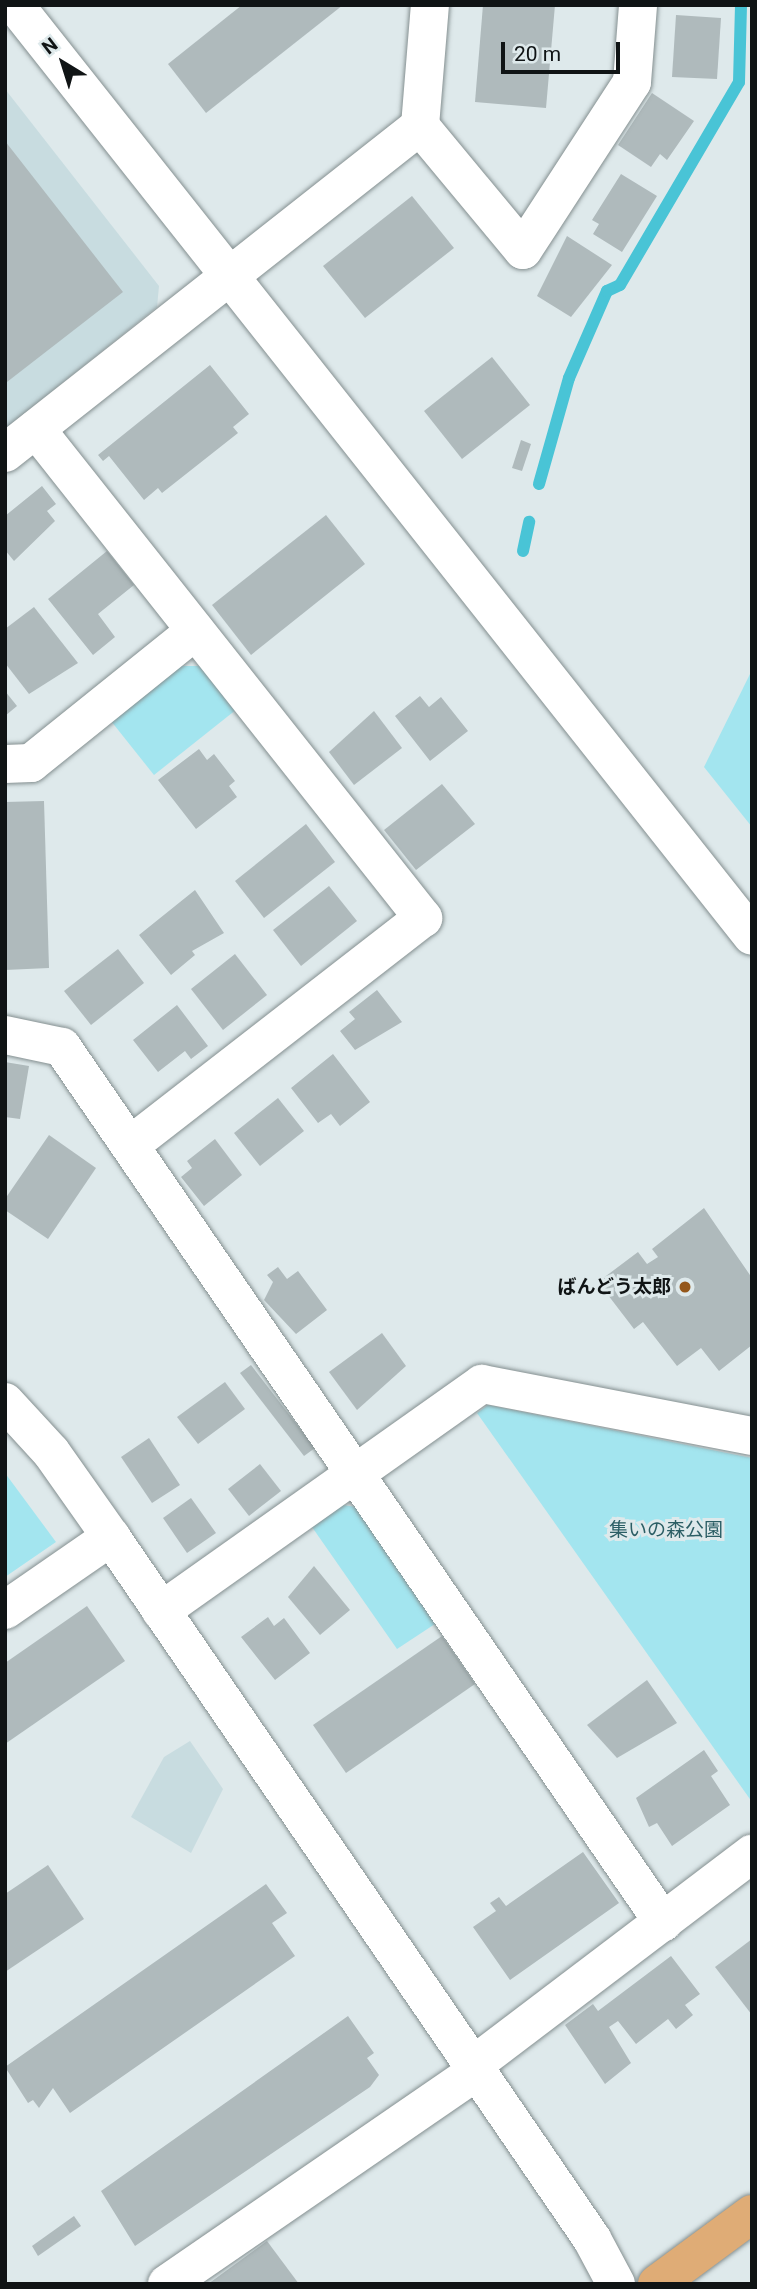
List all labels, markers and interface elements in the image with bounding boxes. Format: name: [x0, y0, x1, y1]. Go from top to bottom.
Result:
north arrow: [28, 28, 98, 98]
scale bar: [505, 28, 624, 72]
text: N: [37, 33, 62, 59]
text: 20 m: [514, 42, 561, 66]
place label: ばんどう太郎: [557, 1276, 671, 1298]
marker: ばんどう太郎: [677, 1279, 693, 1295]
park label: 集いの森公園: [609, 1519, 723, 1541]

